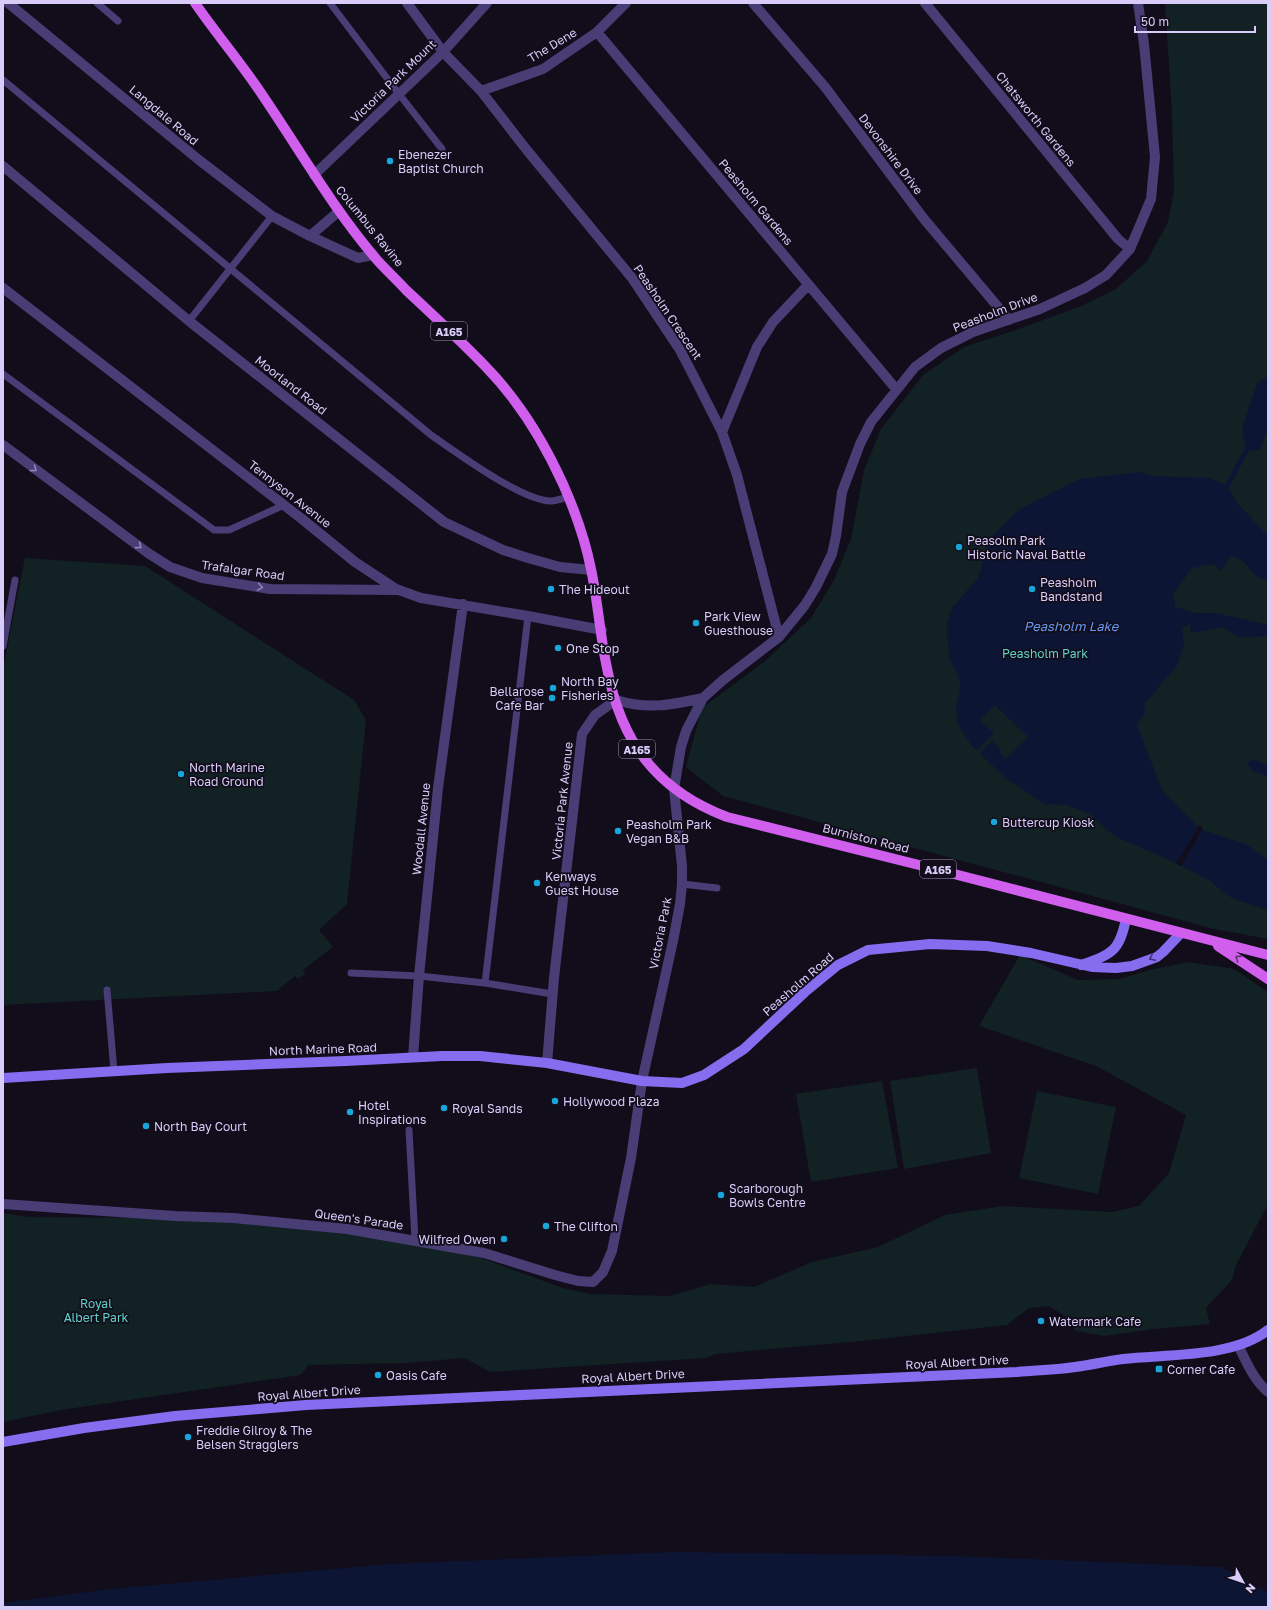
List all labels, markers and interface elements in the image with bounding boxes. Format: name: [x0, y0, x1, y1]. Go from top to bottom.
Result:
scale bar: [1135, 8, 1255, 34]
text: 50 m: [1141, 14, 1169, 29]
street label: The Dene: [525, 25, 579, 65]
street label: Victoria Park Mount: [347, 36, 439, 126]
street label: Chatsworth Gardens: [993, 68, 1079, 170]
street label: Langdale Road: [126, 82, 202, 148]
street label: Devonshire Drive: [856, 111, 926, 197]
place label: Ebenezer Baptist Church: [398, 147, 484, 176]
marker: Ebenezer Baptist Church: [385, 156, 395, 166]
street label: Peasholm Gardens: [716, 156, 796, 248]
street label: Columbus Ravine: [333, 182, 407, 270]
street label: Peasholm Crescent: [631, 262, 705, 363]
street label: Peasholm Drive: [950, 289, 1040, 335]
road number: A165: [431, 322, 467, 340]
street label: Moorland Road: [252, 352, 330, 418]
street label: Tennyson Avenue: [246, 457, 334, 531]
one-way arrow: [30, 464, 37, 471]
place label: Peasolm Park Historic Naval Battle: [967, 533, 1086, 562]
one-way arrow: [134, 541, 141, 548]
marker: Peasolm Park Historic Naval Battle: [954, 542, 964, 552]
street label: Trafalgar Road: [201, 557, 285, 583]
place label: Peasholm Bandstand: [1040, 575, 1102, 604]
place label: The Hideout: [559, 582, 630, 597]
one-way arrow: [257, 583, 263, 591]
marker: The Hideout: [546, 584, 556, 594]
marker: Peasholm Bandstand: [1027, 584, 1037, 594]
place label: Park View Guesthouse: [704, 609, 773, 638]
marker: Park View Guesthouse: [691, 618, 701, 628]
water label: Peasholm Lake: [1024, 618, 1120, 634]
place label: One Stop: [566, 641, 619, 656]
marker: One Stop: [553, 643, 563, 653]
park label: Peasholm Park: [1002, 646, 1088, 661]
place label: North Bay Fisheries: [561, 674, 619, 703]
marker: North Bay Fisheries: [548, 683, 558, 693]
place label: Bellarose Cafe Bar: [489, 684, 544, 713]
marker: Bellarose Cafe Bar: [547, 693, 557, 703]
road number: A165: [619, 740, 655, 758]
street label: Victoria Park Avenue: [548, 741, 576, 861]
place label: North Marine Road Ground: [189, 760, 265, 789]
marker: North Marine Road Ground: [176, 769, 186, 779]
street label: Woodall Avenue: [409, 782, 433, 876]
place label: Buttercup Kiosk: [1002, 815, 1095, 830]
place label: Peasholm Park Vegan B&B: [626, 817, 712, 846]
marker: Buttercup Kiosk: [989, 817, 999, 827]
street label: Burniston Road: [821, 820, 911, 856]
marker: Peasholm Park Vegan B&B: [613, 826, 623, 836]
road number: A165: [920, 860, 956, 878]
place label: Kenways Guest House: [545, 869, 619, 898]
marker: Kenways Guest House: [532, 878, 542, 888]
street label: Victoria Park: [646, 895, 674, 970]
street label: Peasholm Road: [759, 949, 837, 1019]
one-way arrow: [1149, 953, 1157, 961]
one-way arrow: [1235, 956, 1242, 963]
street label: North Marine Road: [269, 1040, 377, 1058]
place label: Hollywood Plaza: [563, 1094, 659, 1109]
marker: Hollywood Plaza: [550, 1096, 560, 1106]
place label: Hotel Inspirations: [358, 1098, 426, 1127]
place label: Royal Sands: [452, 1101, 523, 1116]
marker: Royal Sands: [439, 1103, 449, 1113]
marker: Hotel Inspirations: [345, 1107, 355, 1117]
place label: North Bay Court: [154, 1119, 247, 1134]
marker: North Bay Court: [141, 1121, 151, 1131]
place label: Scarborough Bowls Centre: [729, 1181, 806, 1210]
marker: Scarborough Bowls Centre: [716, 1190, 726, 1200]
street label: Queen's Parade: [314, 1205, 404, 1233]
place label: The Clifton: [554, 1219, 618, 1234]
marker: The Clifton: [541, 1221, 551, 1231]
place label: Wilfred Owen: [419, 1232, 496, 1247]
marker: Wilfred Owen: [499, 1234, 509, 1244]
park label: Royal Albert Park: [64, 1296, 129, 1325]
place label: Watermark Cafe: [1049, 1314, 1141, 1329]
marker: Watermark Cafe: [1036, 1316, 1046, 1326]
street label: Royal Albert Drive: [905, 1352, 1009, 1372]
place label: Corner Cafe: [1167, 1362, 1235, 1377]
marker: Corner Cafe: [1154, 1364, 1164, 1374]
street label: Royal Albert Drive: [581, 1366, 685, 1386]
place label: Oasis Cafe: [386, 1368, 447, 1383]
marker: Oasis Cafe: [373, 1370, 383, 1380]
street label: Royal Albert Drive: [257, 1382, 361, 1404]
place label: Freddie Gilroy & The Belsen Stragglers: [196, 1423, 312, 1452]
marker: Freddie Gilroy & The Belsen Stragglers: [183, 1432, 193, 1442]
north arrow: [1223, 1562, 1263, 1602]
text: N: [1243, 1581, 1259, 1596]

